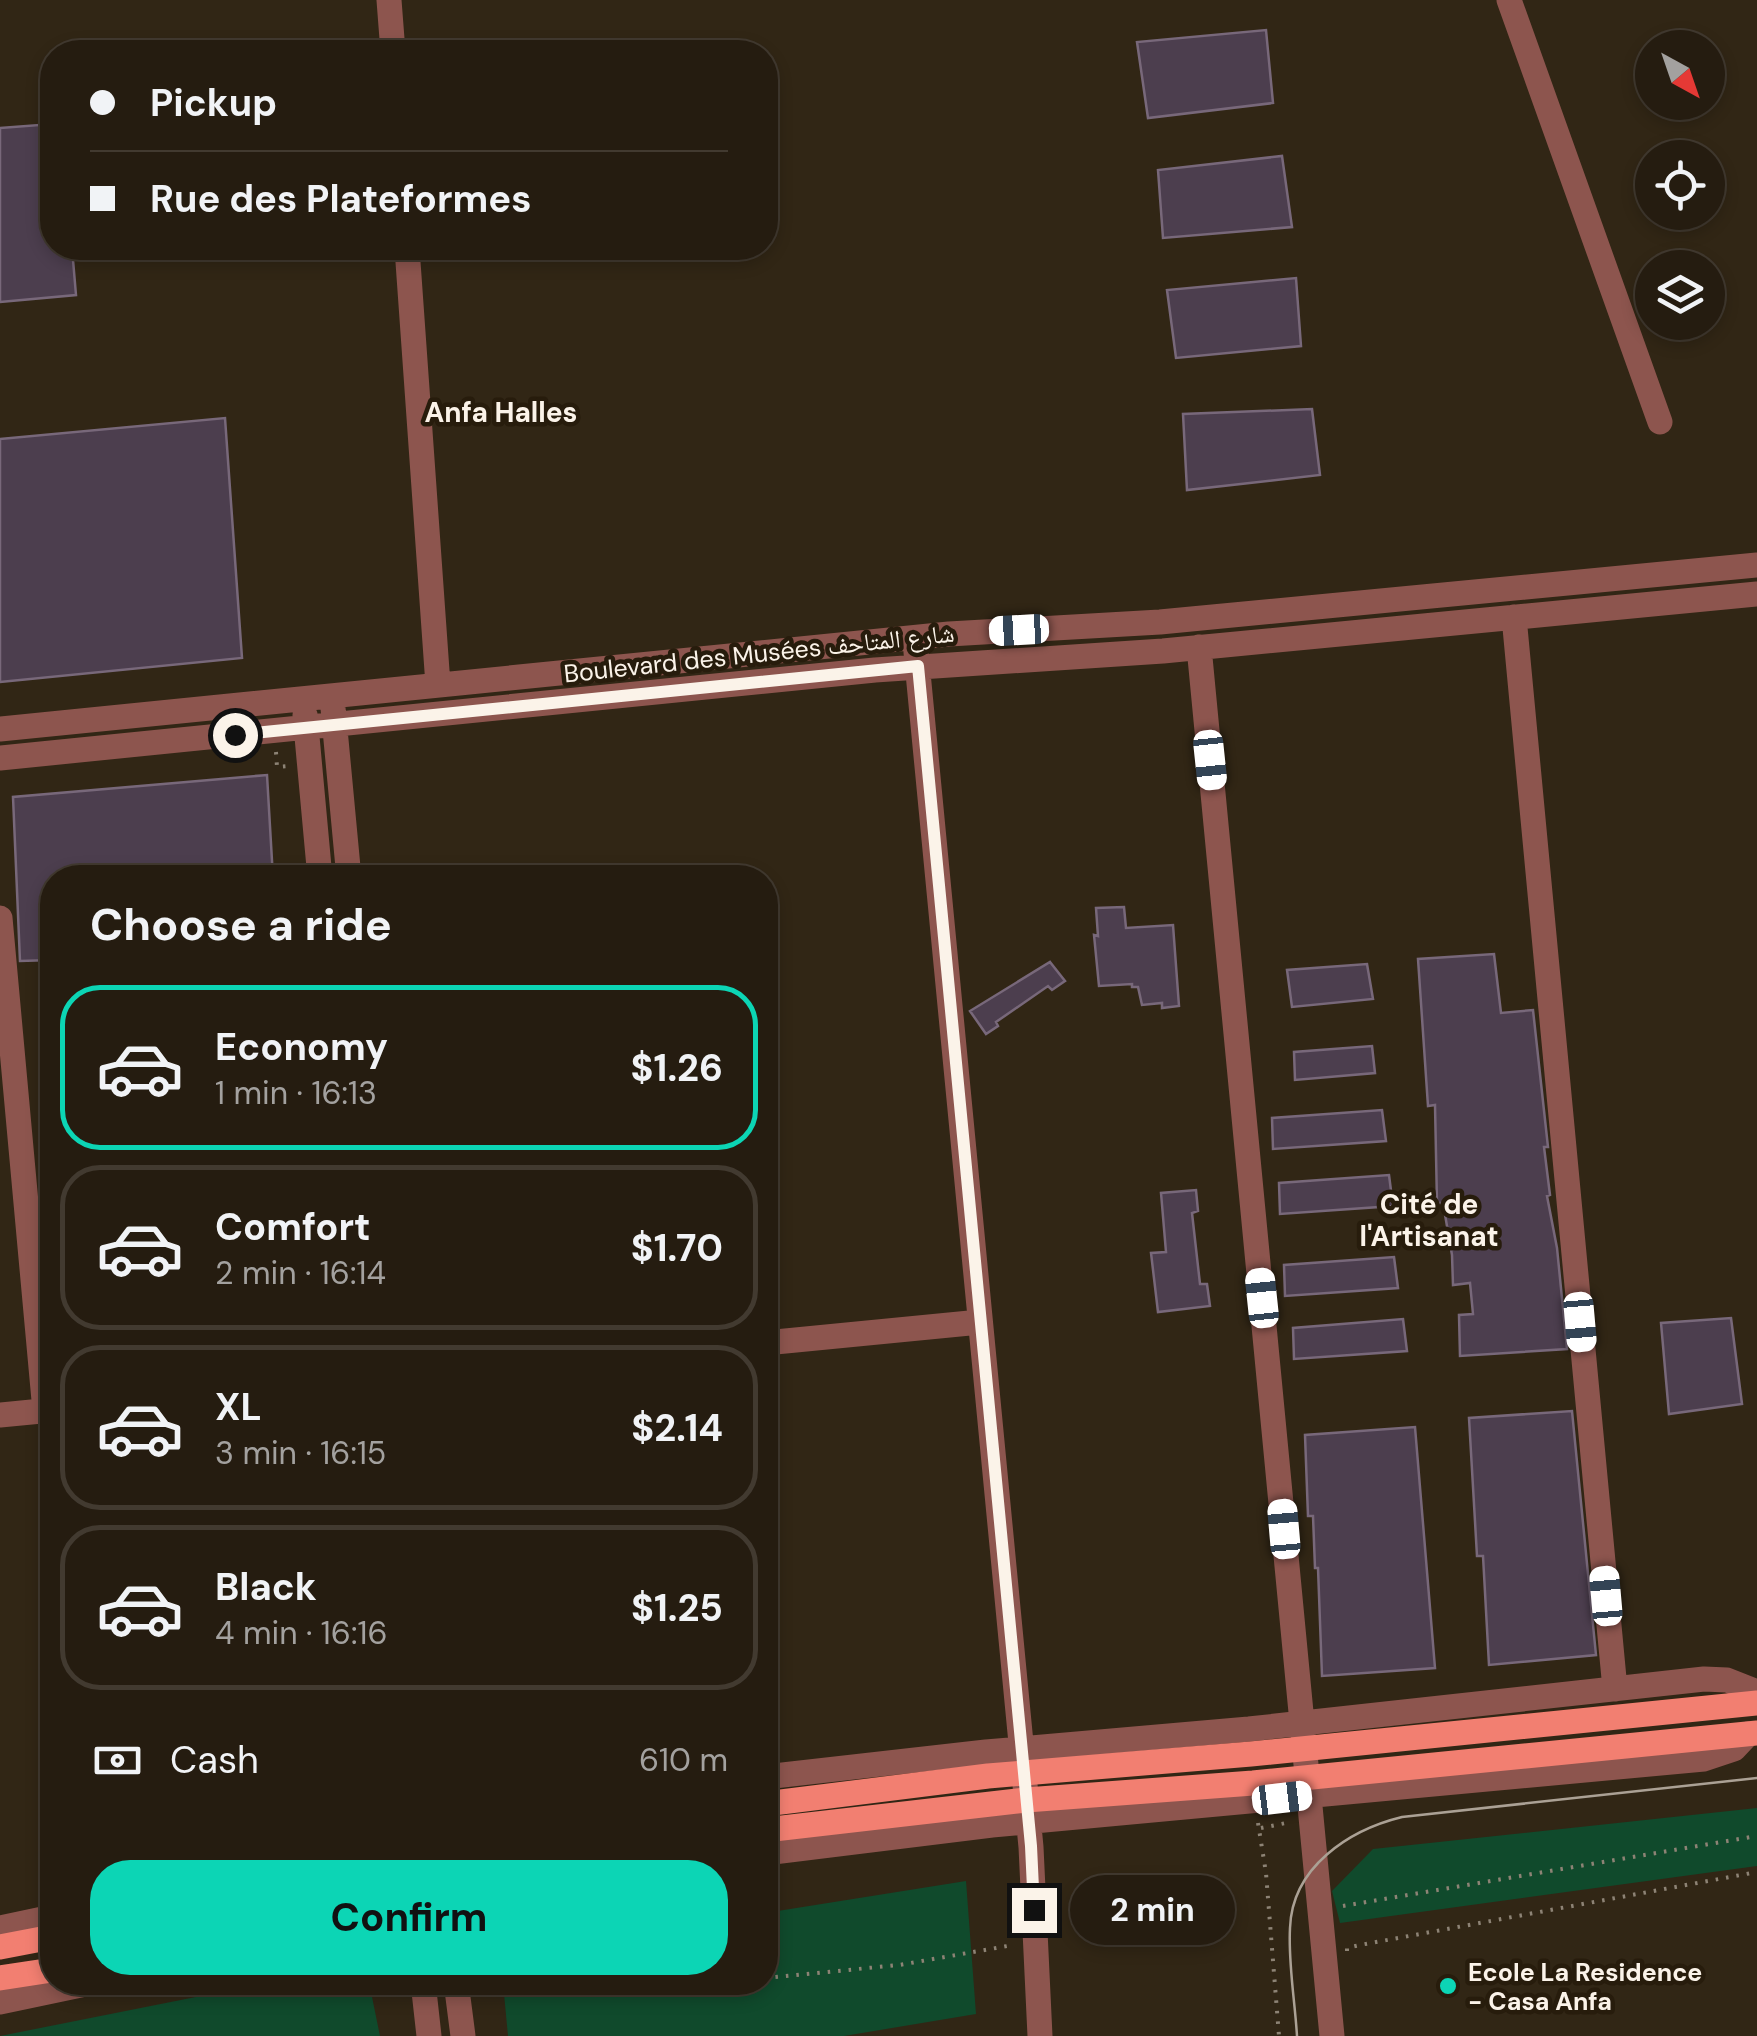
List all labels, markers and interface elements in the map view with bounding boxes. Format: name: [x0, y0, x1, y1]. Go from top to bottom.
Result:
north arrow: [1635, 30, 1725, 120]
map controls: [1635, 30, 1725, 340]
text: Pickup: [150, 78, 277, 128]
button: locate: [1635, 140, 1725, 230]
text: Rue des Plateformes: [150, 174, 531, 224]
button: layers: [1635, 250, 1725, 340]
district label: Anfa Halles: [424, 394, 578, 431]
car: [988, 613, 1050, 647]
street label: Boulevard des Musées شارع المتاحف: [562, 617, 956, 690]
route start: [213, 713, 258, 758]
car: [1192, 729, 1228, 791]
text: Choose a ride: [90, 895, 392, 954]
text: Economy: [215, 1022, 388, 1072]
icon: car: [95, 1023, 185, 1113]
text: $1.26: [631, 1043, 723, 1093]
text: 1 min · 16:13: [215, 1072, 377, 1114]
district label: Cité de l'Artisanat: [1359, 1186, 1499, 1255]
text: Comfort: [215, 1202, 371, 1252]
icon: car: [95, 1203, 185, 1293]
text: $1.70: [631, 1223, 723, 1273]
text: 2 min · 16:14: [215, 1252, 386, 1294]
car: [1244, 1267, 1280, 1329]
car: [1562, 1291, 1598, 1353]
text: XL: [215, 1382, 262, 1432]
icon: car: [95, 1383, 185, 1473]
text: $2.14: [631, 1403, 723, 1453]
text: 3 min · 16:15: [215, 1432, 386, 1474]
car: [1266, 1498, 1302, 1560]
text: Black: [215, 1562, 317, 1612]
icon: car: [95, 1563, 185, 1653]
car: [1588, 1565, 1624, 1627]
text: $1.25: [631, 1583, 723, 1633]
text: 4 min · 16:16: [215, 1612, 387, 1654]
icon: cash: [90, 1733, 145, 1788]
text: Cash: [170, 1735, 259, 1785]
text: 610 m: [639, 1739, 728, 1781]
car: [1250, 1779, 1314, 1817]
button: Confirm: [90, 1860, 728, 1975]
callout: 2 min: [1069, 1875, 1234, 1945]
route end: [1012, 1888, 1057, 1933]
text: 2 min: [1110, 1889, 1195, 1931]
place label: Ecole La Residence - Casa Anfa: [1468, 1956, 1702, 2018]
marker: Ecole La Residence - Casa Anfa: [1437, 1975, 1459, 1997]

